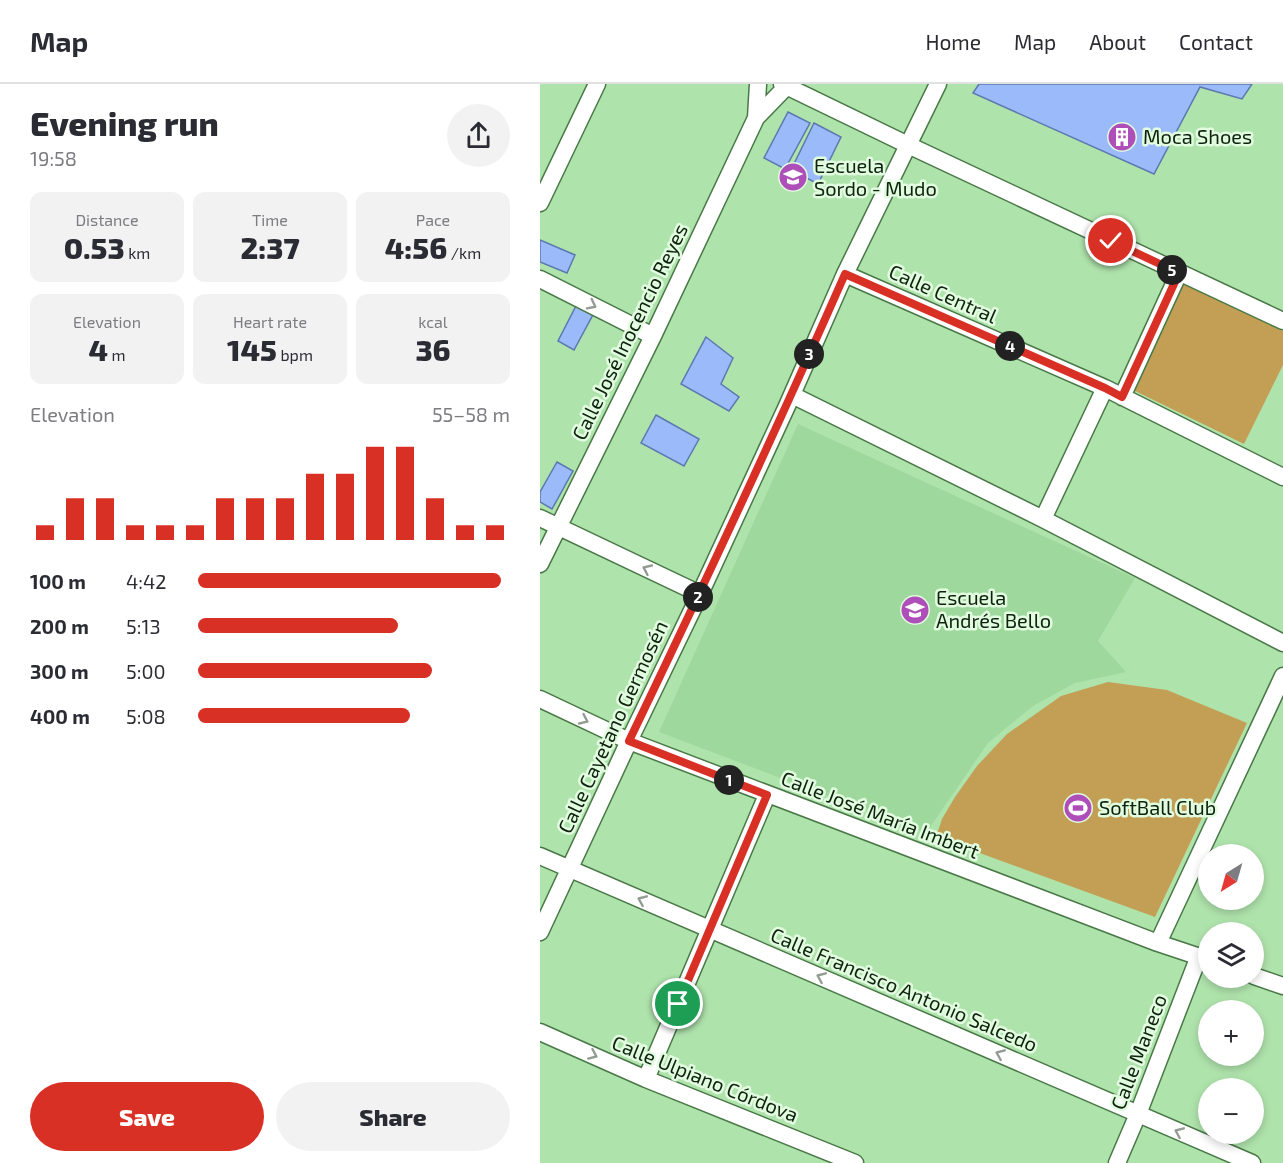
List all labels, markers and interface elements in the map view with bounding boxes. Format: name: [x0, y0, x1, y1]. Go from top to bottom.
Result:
text: Map: [30, 24, 88, 58]
text: Home: [925, 29, 981, 54]
text: Map: [1014, 29, 1056, 54]
text: About: [1089, 29, 1146, 54]
text: Contact: [1179, 29, 1253, 54]
text: Evening run: [30, 103, 219, 143]
button: share: [447, 104, 510, 167]
building icon: Moca Shoes: [1106, 121, 1138, 153]
place label: Moca Shoes: [1143, 124, 1252, 148]
text: 19:58: [30, 146, 77, 170]
place label: Escuela Sordo - Mudo: [814, 153, 937, 200]
school or university icon: Escuela Sordo - Mudo: [777, 161, 809, 193]
text: Distance: [75, 210, 139, 229]
text: Time: [252, 210, 288, 229]
text: Pace: [416, 210, 450, 229]
pin: [1085, 215, 1136, 266]
street label: Calle José Inocencio Reyes: [566, 220, 692, 444]
icon: check: [1094, 224, 1127, 257]
text: 0.53: [64, 229, 125, 265]
text: 2:37: [240, 229, 300, 265]
text: 4:56: [385, 229, 447, 265]
text: km: [125, 243, 150, 262]
text: /km: [447, 243, 481, 262]
pin: 5: [1157, 255, 1187, 285]
street label: Calle Central: [886, 259, 1001, 328]
text: 5: [1168, 260, 1176, 279]
one-way arrow: [586, 298, 597, 309]
text: Elevation: [73, 312, 141, 331]
text: Heart rate: [233, 312, 307, 331]
text: kcal: [418, 312, 448, 331]
text: 4: [88, 331, 108, 367]
text: 145: [227, 331, 277, 367]
text: 36: [415, 331, 451, 367]
pin: 4: [995, 331, 1025, 361]
text: 4: [1005, 336, 1015, 355]
pin: 3: [794, 339, 824, 369]
text: 3: [804, 344, 814, 363]
text: m: [108, 345, 126, 364]
text: bpm: [277, 345, 313, 364]
text: Elevation: [30, 402, 115, 426]
text: 55–58 m: [432, 402, 510, 426]
one-way arrow: [643, 564, 654, 576]
text: 100 m: [30, 569, 86, 593]
text: 4:42: [126, 569, 167, 593]
pin: 2: [683, 582, 713, 612]
place label: Escuela Andrés Bello: [936, 585, 1051, 632]
text: 2: [693, 587, 703, 606]
school or university icon: Escuela Andrés Bello: [899, 594, 931, 626]
text: 200 m: [30, 614, 89, 638]
text: 5:13: [126, 614, 161, 638]
street label: Calle Cayetano Germosén: [552, 616, 672, 837]
text: 300 m: [30, 659, 89, 683]
text: 5:00: [126, 659, 166, 683]
text: 400 m: [30, 704, 90, 728]
text: 5:08: [126, 704, 166, 728]
one-way arrow: [578, 713, 589, 725]
pin: 1: [714, 765, 744, 795]
street label: Calle José María Imbert: [778, 765, 983, 863]
text: 1: [726, 770, 732, 789]
sports icon: SoftBall Club: [1062, 792, 1094, 824]
place label: SoftBall Club: [1099, 795, 1216, 819]
north arrow: [1198, 844, 1264, 910]
map controls: [1198, 844, 1264, 1144]
one-way arrow: [637, 895, 648, 907]
street label: Calle Francisco Antonio Salcedo: [768, 922, 1041, 1056]
button: layers: [1198, 922, 1264, 988]
one-way arrow: [816, 972, 827, 984]
pin: [652, 978, 703, 1029]
icon: arrive: [661, 987, 694, 1020]
street label: Calle Maneco: [1105, 991, 1171, 1113]
button: +: [1198, 1000, 1264, 1066]
street label: Calle Ulpiano Córdova: [609, 1030, 802, 1126]
one-way arrow: [587, 1048, 598, 1060]
one-way arrow: [995, 1049, 1006, 1061]
button: −: [1198, 1078, 1264, 1144]
button: Save: [30, 1082, 264, 1151]
button: Share: [276, 1082, 510, 1151]
one-way arrow: [1175, 1127, 1186, 1139]

